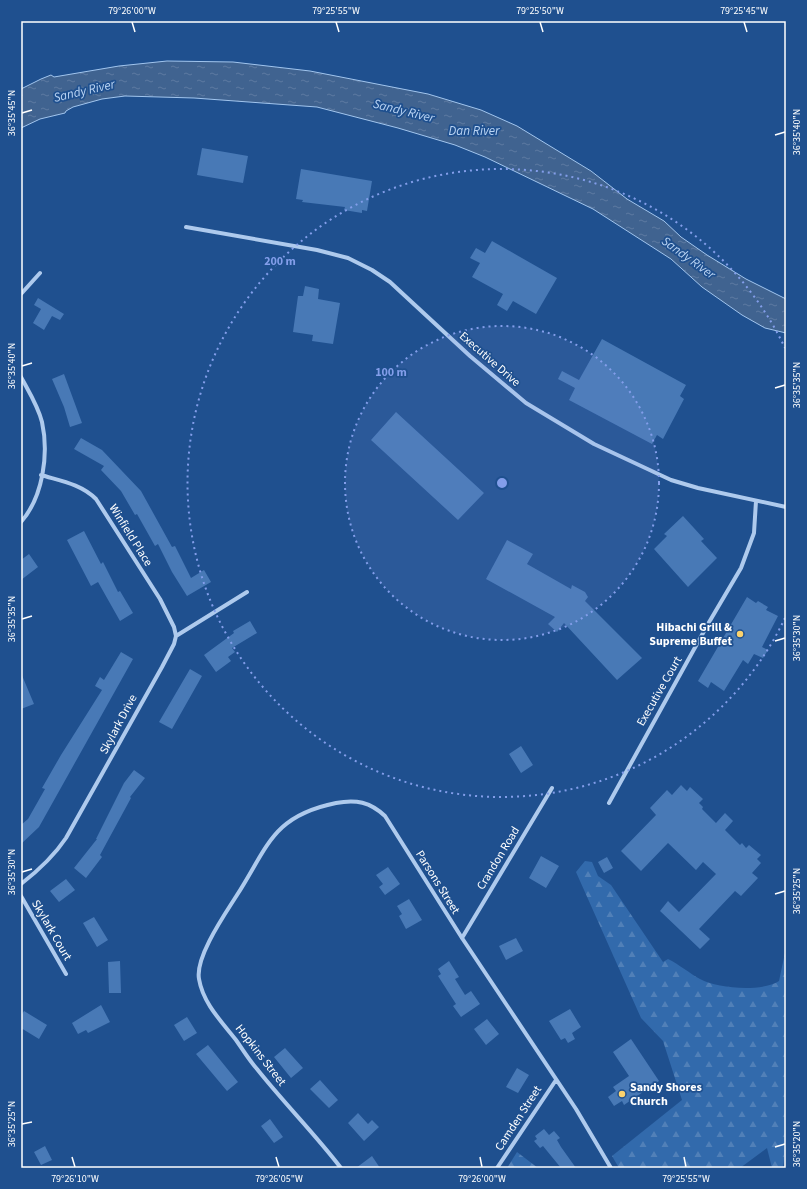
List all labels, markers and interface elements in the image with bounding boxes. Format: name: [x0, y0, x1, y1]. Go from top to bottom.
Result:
text: 79°26'00"W: [108, 4, 156, 18]
text: 79°25'55"W: [312, 4, 360, 18]
text: 79°25'50"W: [516, 4, 564, 18]
text: 79°25'45"W: [720, 4, 768, 18]
water label: Sandy River: [52, 75, 117, 107]
text: 36°35'45"N: [5, 90, 19, 136]
water label: Sandy River: [371, 95, 437, 127]
text: 36°35'40"N: [790, 109, 804, 155]
water label: Dan River: [449, 122, 500, 140]
water label: Sandy River: [658, 232, 719, 284]
text: 200 m: [264, 253, 296, 270]
street label: Executive Drive: [455, 328, 524, 391]
text: 36°35'40"N: [5, 343, 19, 389]
text: 36°35'35"N: [790, 362, 804, 408]
text: 100 m: [375, 364, 407, 381]
centre of rings: [495, 476, 509, 490]
street label: Winfield Place: [105, 501, 157, 570]
text: 36°35'35"N: [5, 596, 19, 642]
text: 36°35'30"N: [790, 615, 804, 661]
place label: Hibachi Grill & Supreme Buffet: [649, 619, 732, 650]
marker: Hibachi Grill & Supreme Buffet: [735, 629, 745, 639]
street label: Executive Court: [633, 653, 686, 729]
street label: Skylark Drive: [96, 691, 141, 757]
street label: Crandon Road: [473, 823, 524, 893]
street label: Parsons Street: [411, 847, 464, 917]
text: 36°35'30"N: [5, 849, 19, 895]
text: 36°35'25"N: [790, 868, 804, 914]
street label: Skylark Court: [27, 897, 76, 964]
street label: Hopkins Street: [231, 1021, 290, 1090]
place label: Sandy Shores Church: [630, 1079, 702, 1110]
street label: Camden Street: [491, 1082, 546, 1154]
marker: Sandy Shores Church: [617, 1089, 627, 1099]
text: 36°35'25"N: [5, 1101, 19, 1147]
text: 36°35'20"N: [790, 1121, 804, 1167]
text: 79°26'10"W: [51, 1172, 99, 1186]
text: 79°26'05"W: [255, 1172, 303, 1186]
text: 79°26'00"W: [458, 1172, 506, 1186]
text: 79°25'55"W: [662, 1172, 710, 1186]

